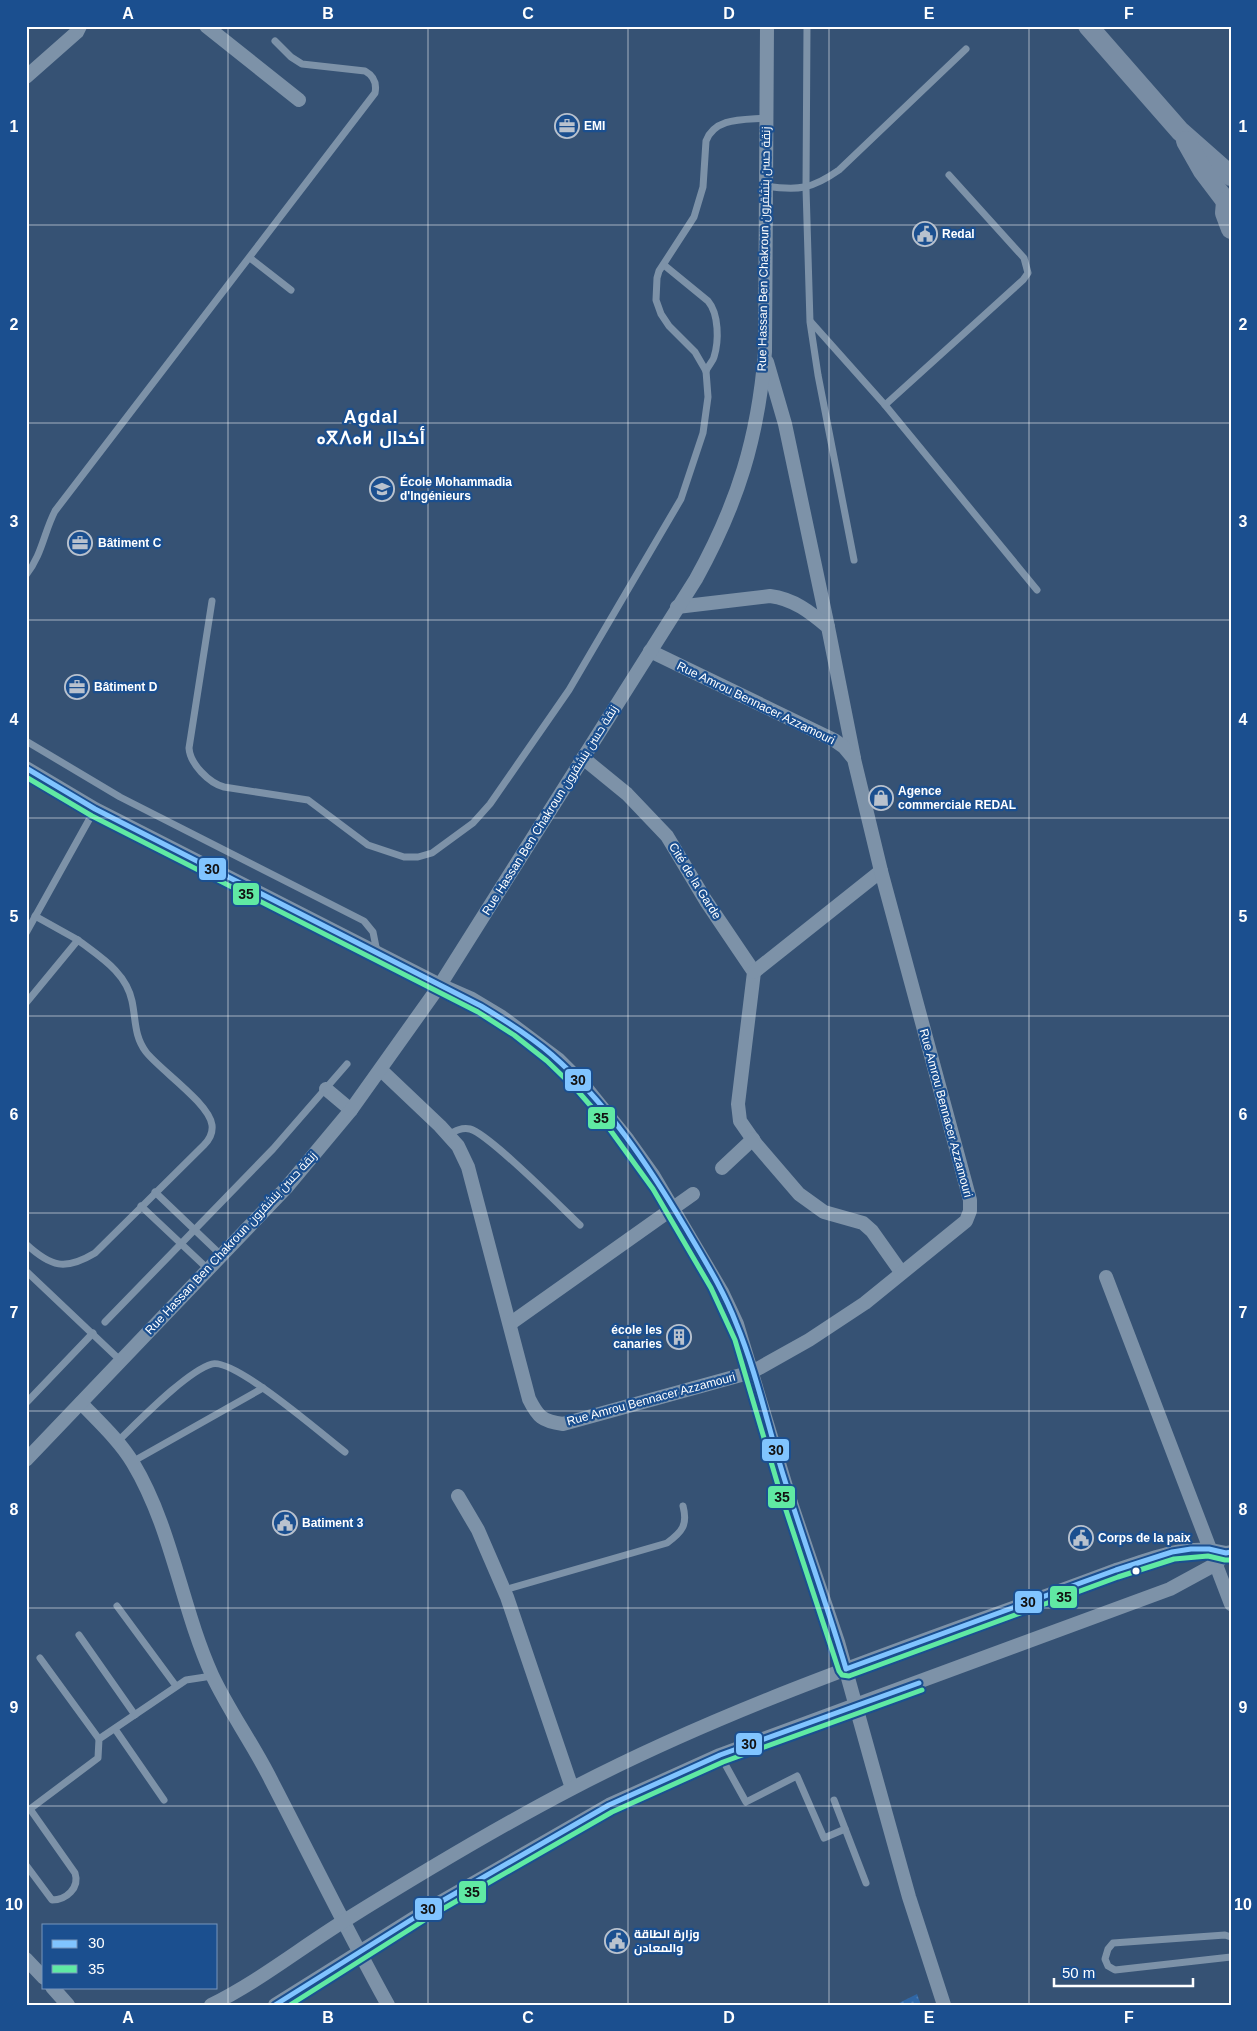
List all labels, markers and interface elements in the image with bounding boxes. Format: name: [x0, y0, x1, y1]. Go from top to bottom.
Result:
text: A: [122, 5, 134, 22]
text: B: [322, 5, 334, 22]
text: C: [522, 5, 534, 22]
text: D: [723, 5, 735, 22]
text: E: [924, 5, 935, 22]
text: F: [1124, 5, 1134, 22]
office icon: EMI: [554, 113, 580, 139]
text: 1: [10, 118, 19, 135]
text: 1: [1239, 118, 1248, 135]
place label: EMI: [584, 119, 605, 133]
street label: Rue Hassan Ben Chakroun زنقة حسن بنشقرون: [755, 126, 773, 372]
public building icon: Redal: [912, 221, 938, 247]
place label: Redal: [942, 227, 975, 241]
text: 2: [10, 316, 19, 333]
text: 2: [1239, 316, 1248, 333]
district label: Agdal ⴰⴳⴷⴰⵍ أكدال: [317, 407, 425, 449]
place label: École Mohammadia d'Ingénieurs: [400, 474, 512, 503]
school or university icon: École Mohammadia d'Ingénieurs: [369, 476, 395, 502]
text: 3: [10, 513, 19, 530]
text: 3: [1239, 513, 1248, 530]
office icon: Bâtiment C: [67, 530, 93, 556]
place label: Bâtiment C: [98, 536, 162, 550]
street label: Rue Amrou Bennacer Azzamouri: [675, 659, 837, 747]
office icon: Bâtiment D: [64, 674, 90, 700]
place label: Bâtiment D: [94, 680, 158, 694]
street label: Rue Hassan Ben Chakroun زنقة حسن بنشقرون: [479, 702, 621, 918]
text: 4: [10, 711, 19, 728]
text: 4: [1239, 711, 1248, 728]
place label: Agence commerciale REDAL: [898, 784, 1016, 812]
shop icon: Agence commerciale REDAL: [868, 785, 894, 811]
street label: Cité de la Garde: [666, 840, 724, 922]
line badge: 30: [198, 857, 227, 881]
text: 30: [204, 861, 220, 877]
line badge: 35: [232, 882, 260, 906]
text: 35: [238, 886, 254, 902]
text: 5: [10, 908, 19, 925]
text: 5: [1239, 908, 1248, 925]
street label: Rue Amrou Bennacer Azzamouri: [917, 1027, 975, 1199]
line badge: 30: [564, 1068, 592, 1092]
text: 30: [570, 1072, 586, 1088]
text: 6: [10, 1106, 19, 1123]
line badge: 35: [587, 1106, 616, 1130]
text: 6: [1239, 1106, 1248, 1123]
text: 35: [593, 1110, 609, 1126]
street label: Rue Hassan Ben Chakroun زنقة حسن بنشقرون: [142, 1149, 320, 1337]
text: 7: [10, 1304, 19, 1321]
text: 7: [1239, 1304, 1248, 1321]
place label: école les canaries: [611, 1323, 662, 1351]
building icon: école les canaries: [666, 1324, 692, 1350]
street label: Rue Amrou Bennacer Azzamouri: [565, 1370, 737, 1428]
line badge: 30: [761, 1438, 790, 1462]
text: 30: [768, 1442, 784, 1458]
line badge: 35: [767, 1485, 796, 1509]
text: 35: [774, 1489, 790, 1505]
text: 8: [10, 1501, 19, 1518]
text: 8: [1239, 1501, 1248, 1518]
public building icon: Batiment 3: [272, 1510, 298, 1536]
place label: Batiment 3: [302, 1516, 364, 1530]
public building icon: Corps de la paix: [1068, 1525, 1094, 1551]
place label: Corps de la paix: [1098, 1531, 1191, 1545]
unlabelled marker: [1131, 1566, 1141, 1576]
line badge: 35: [1049, 1585, 1078, 1609]
text: 35: [1056, 1589, 1072, 1605]
line badge: 30: [1014, 1590, 1043, 1614]
text: 30: [1020, 1594, 1036, 1610]
text: 9: [10, 1699, 19, 1716]
text: 9: [1239, 1699, 1248, 1716]
line badge: 30: [735, 1732, 763, 1756]
text: 30: [741, 1736, 757, 1752]
line badge: 35: [458, 1880, 487, 1904]
text: 35: [464, 1884, 480, 1900]
text: 10: [5, 1896, 23, 1913]
text: 10: [1234, 1896, 1252, 1913]
line badge: 30: [414, 1897, 443, 1921]
text: 30: [420, 1901, 436, 1917]
legend: [42, 1924, 218, 1988]
place label: وزارة الطاقة والمعادن: [634, 1927, 700, 1956]
public building icon: وزارة الطاقة والمعادن: [604, 1928, 630, 1954]
text: 30: [88, 1934, 105, 1951]
scale bar: [1054, 1956, 1193, 1988]
text: 35: [88, 1960, 105, 1977]
text: 50 m: [1062, 1964, 1095, 1981]
text: A: [122, 2009, 134, 2026]
text: B: [322, 2009, 334, 2026]
text: C: [522, 2009, 534, 2026]
text: D: [723, 2009, 735, 2026]
text: E: [924, 2009, 935, 2026]
text: F: [1124, 2009, 1134, 2026]

